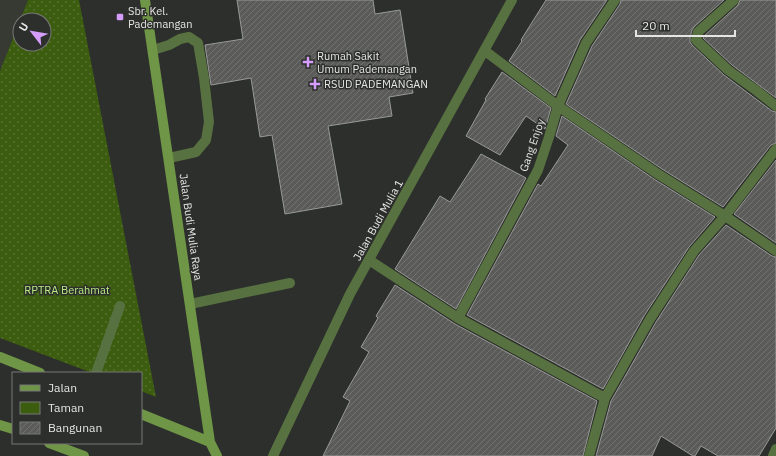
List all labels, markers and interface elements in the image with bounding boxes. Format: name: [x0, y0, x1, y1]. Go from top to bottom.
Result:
place label: Sbr. Kel. Pademangan: [128, 4, 192, 31]
north arrow: [12, 12, 52, 52]
marker: Sbr. Kel. Pademangan: [115, 12, 125, 22]
scale bar: [636, 12, 735, 38]
text: 20 m: [642, 18, 670, 33]
text: U: [15, 20, 31, 34]
place label: Rumah Sakit Umum Pademangan: [317, 49, 417, 76]
marker: Rumah Sakit Umum Pademangan: [302, 56, 314, 68]
place label: RSUD PADEMANGAN: [324, 77, 428, 91]
marker: RSUD PADEMANGAN: [309, 78, 321, 90]
street label: Gang Enjoy: [516, 116, 548, 173]
street label: Jalan Budi Mulia Raya: [177, 173, 205, 281]
street label: Jalan Budi Mulia 1: [350, 177, 406, 263]
park label: RPTRA Berahmat: [24, 283, 110, 297]
legend: [12, 372, 142, 444]
text: Jalan: [48, 380, 77, 395]
text: Taman: [48, 400, 84, 415]
text: Bangunan: [48, 420, 102, 435]

